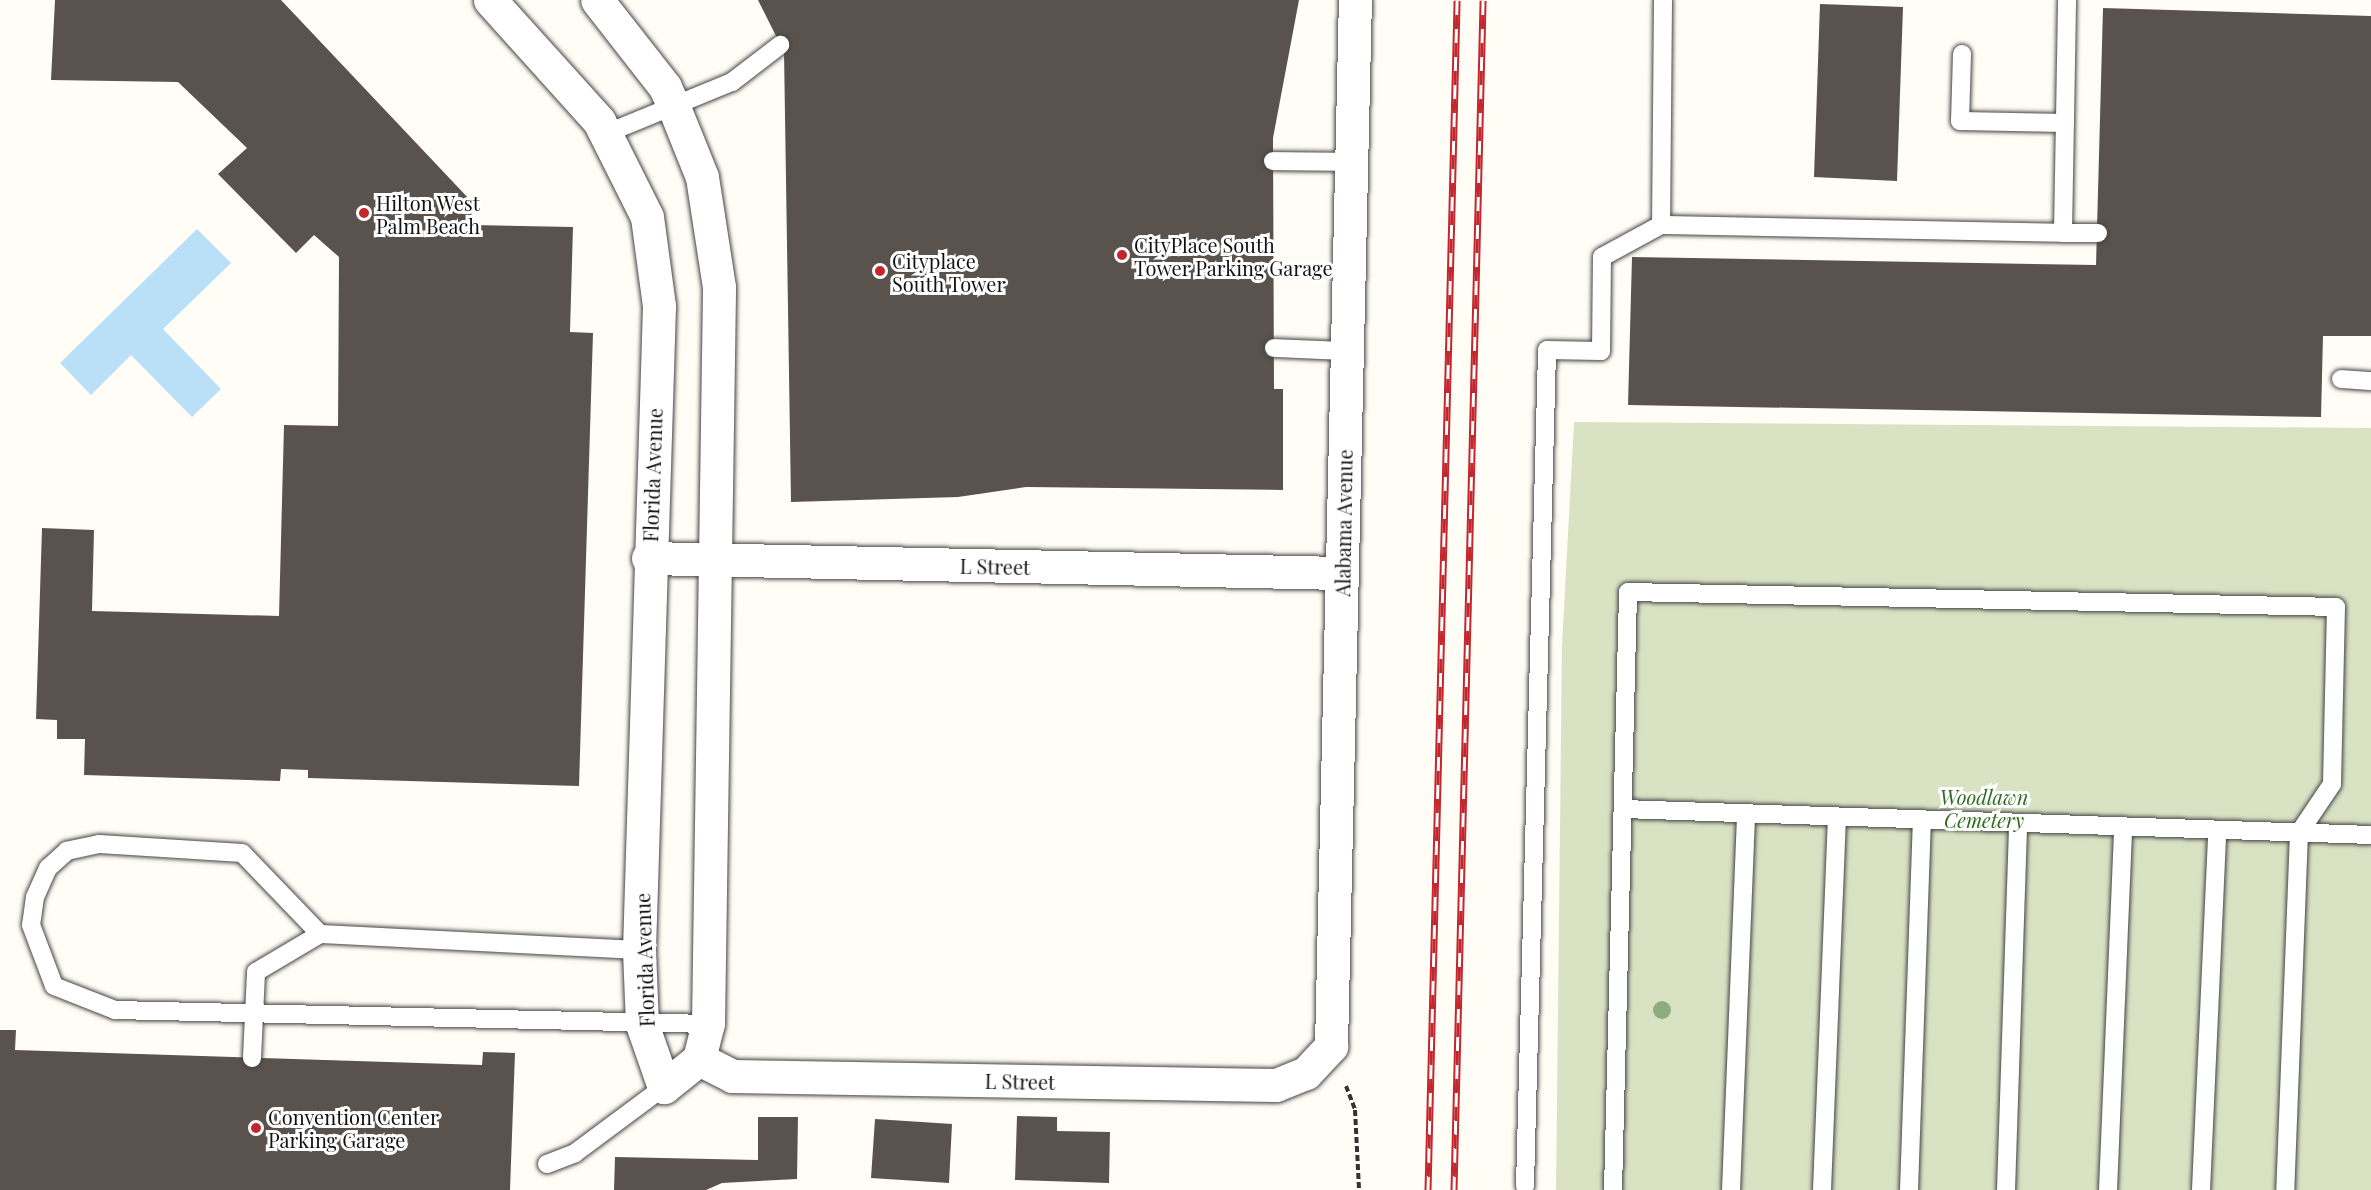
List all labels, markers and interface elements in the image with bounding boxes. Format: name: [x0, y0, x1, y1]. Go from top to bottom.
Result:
place label: Hilton West Palm Beach: [376, 190, 481, 237]
marker: Hilton West Palm Beach: [357, 206, 371, 220]
place label: CityPlace South Tower Parking Garage: [1134, 232, 1333, 279]
place label: Cityplace South Tower: [892, 248, 1006, 295]
marker: CityPlace South Tower Parking Garage: [1115, 248, 1129, 262]
marker: Cityplace South Tower: [873, 264, 887, 278]
street label: Florida Avenue: [638, 407, 666, 543]
street label: Alabama Avenue: [1330, 449, 1356, 597]
street label: L Street: [960, 553, 1030, 579]
park label: Woodlawn Cemetery: [1940, 784, 2028, 831]
street label: Florida Avenue: [630, 892, 658, 1028]
street label: L Street: [985, 1068, 1055, 1094]
place label: Convention Center Parking Garage: [268, 1104, 439, 1151]
marker: Convention Center Parking Garage: [249, 1121, 263, 1135]

